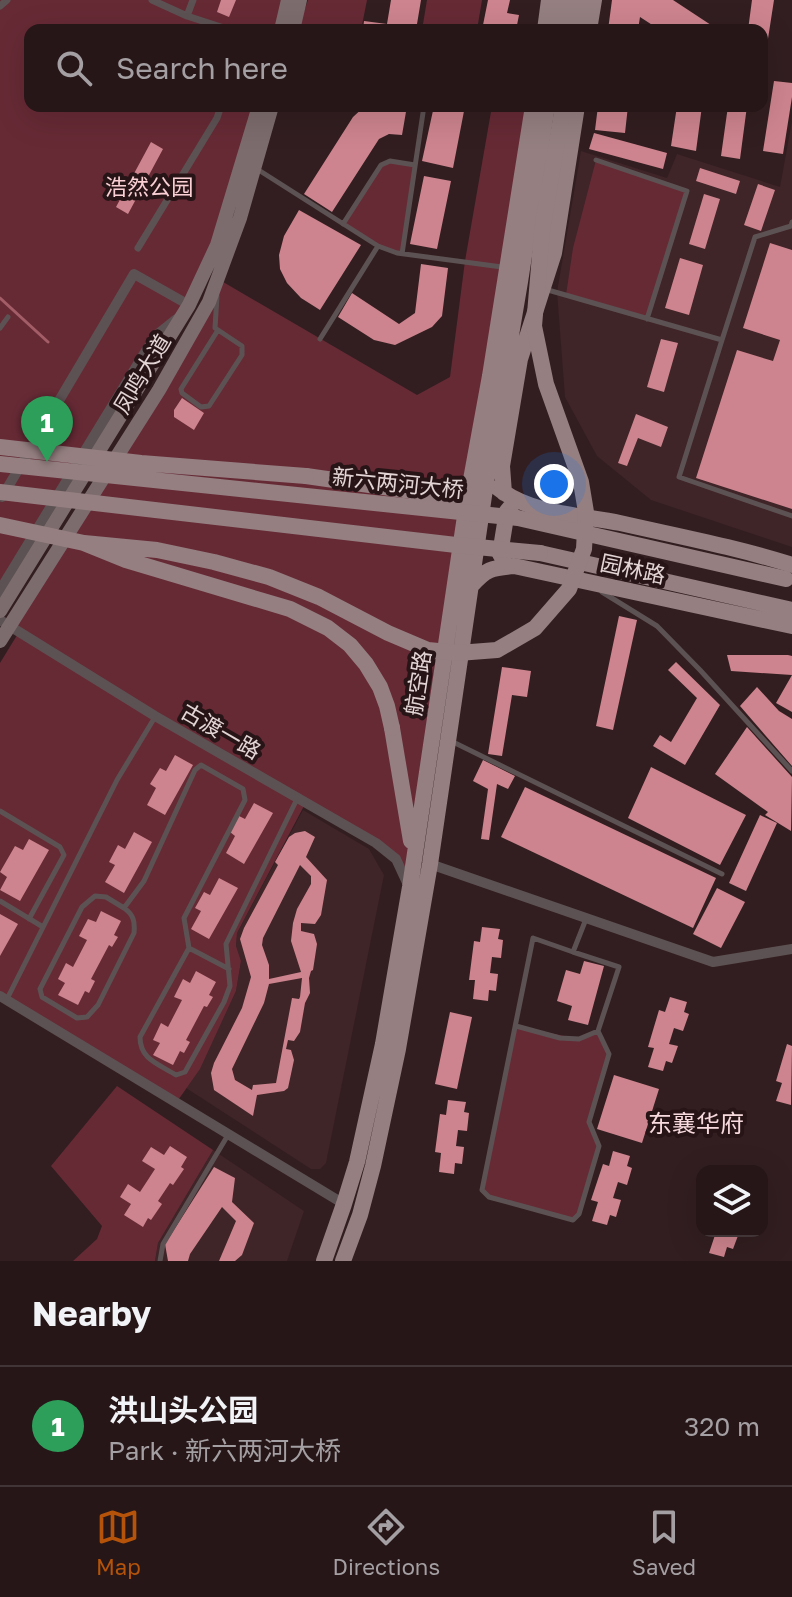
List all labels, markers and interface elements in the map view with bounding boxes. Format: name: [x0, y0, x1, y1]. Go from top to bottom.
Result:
search box: [24, 24, 768, 112]
icon: search: [52, 46, 96, 90]
text: Search here: [116, 50, 288, 86]
park label: 浩然公园: [105, 173, 193, 200]
street label: 凤鸣大道: [107, 329, 176, 418]
pin: 1: [21, 396, 73, 462]
street label: 新六两河大桥: [331, 462, 465, 503]
your location: [534, 464, 574, 504]
street label: 园林路: [598, 548, 668, 589]
street label: 航空路: [399, 648, 436, 718]
street label: 古渡一路: [176, 697, 266, 764]
district label: 东襄华府: [648, 1108, 744, 1137]
map controls: [696, 1165, 768, 1237]
button: layers: [696, 1165, 768, 1237]
text: Nearby: [32, 1293, 152, 1333]
text: 洪山头公园: [108, 1392, 258, 1428]
text: 1: [51, 1411, 65, 1442]
text: 320 m: [684, 1411, 760, 1442]
text: Park · 新六两河大桥: [108, 1435, 341, 1466]
tab: Map: [96, 1505, 141, 1580]
tab: Directions: [333, 1505, 440, 1580]
tab: Saved: [632, 1505, 696, 1580]

